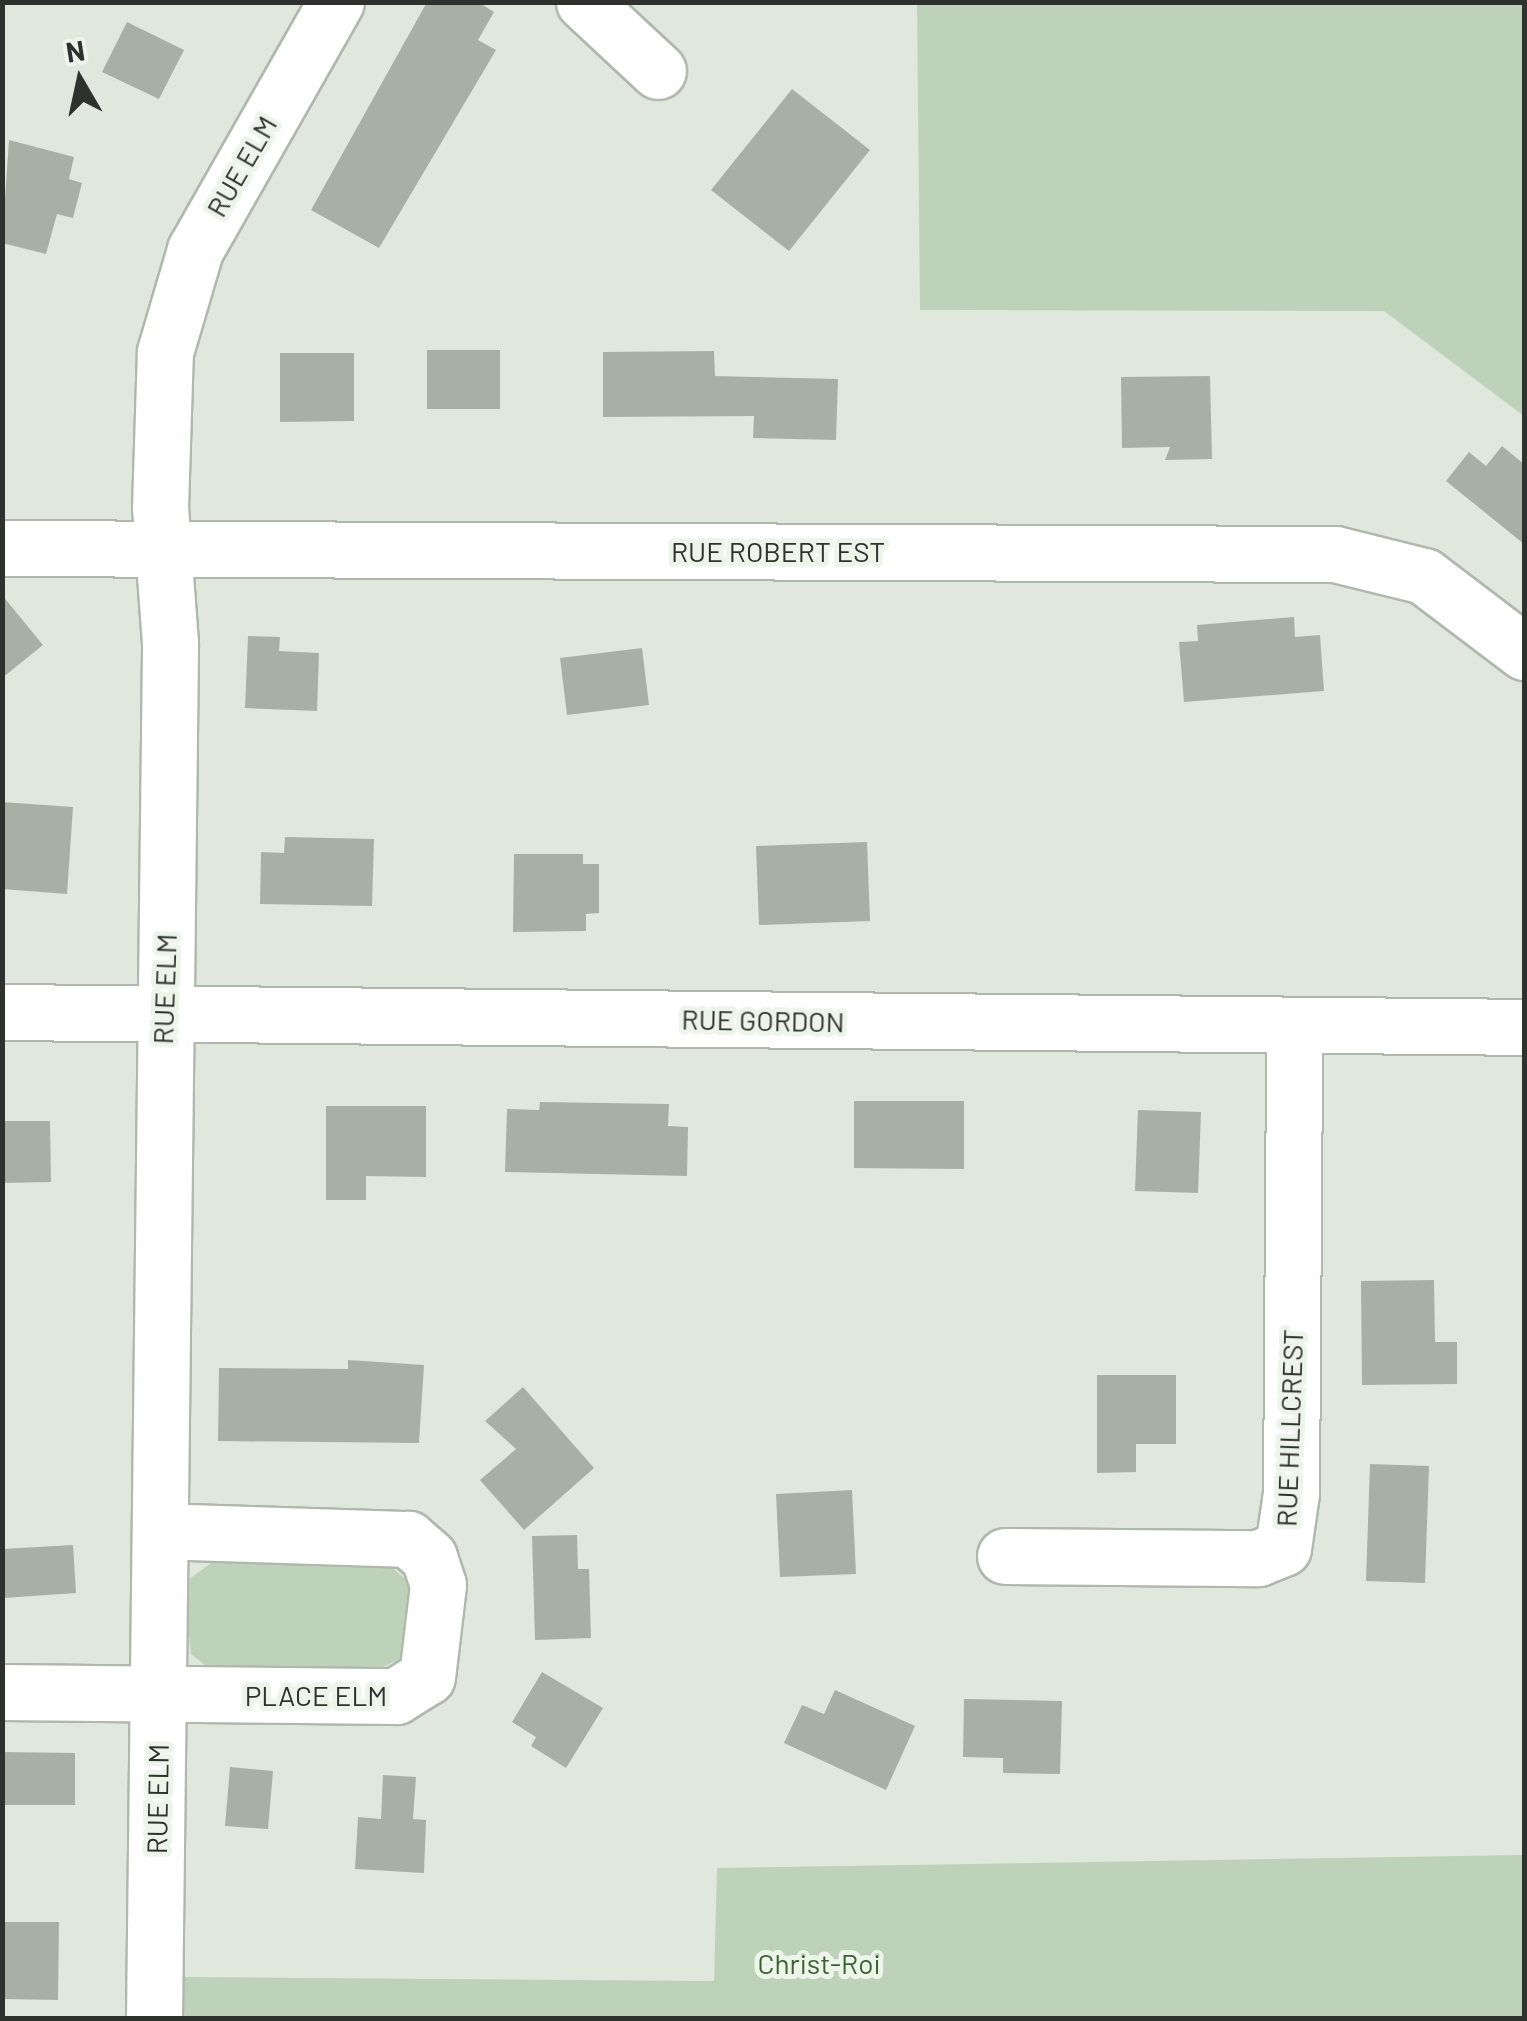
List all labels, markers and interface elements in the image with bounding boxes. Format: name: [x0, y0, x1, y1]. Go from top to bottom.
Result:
north arrow: [30, 30, 130, 130]
text: N: [63, 32, 87, 69]
street label: RUE ELM: [199, 110, 283, 222]
street label: RUE ROBERT EST: [671, 534, 885, 568]
street label: RUE ELM: [145, 933, 183, 1045]
street label: RUE GORDON: [681, 1002, 845, 1038]
street label: RUE HILLCREST: [1269, 1329, 1309, 1527]
street label: PLACE ELM: [245, 1678, 387, 1712]
street label: RUE ELM: [139, 1743, 175, 1855]
park label: Christ-Roi: [757, 1946, 881, 1980]

